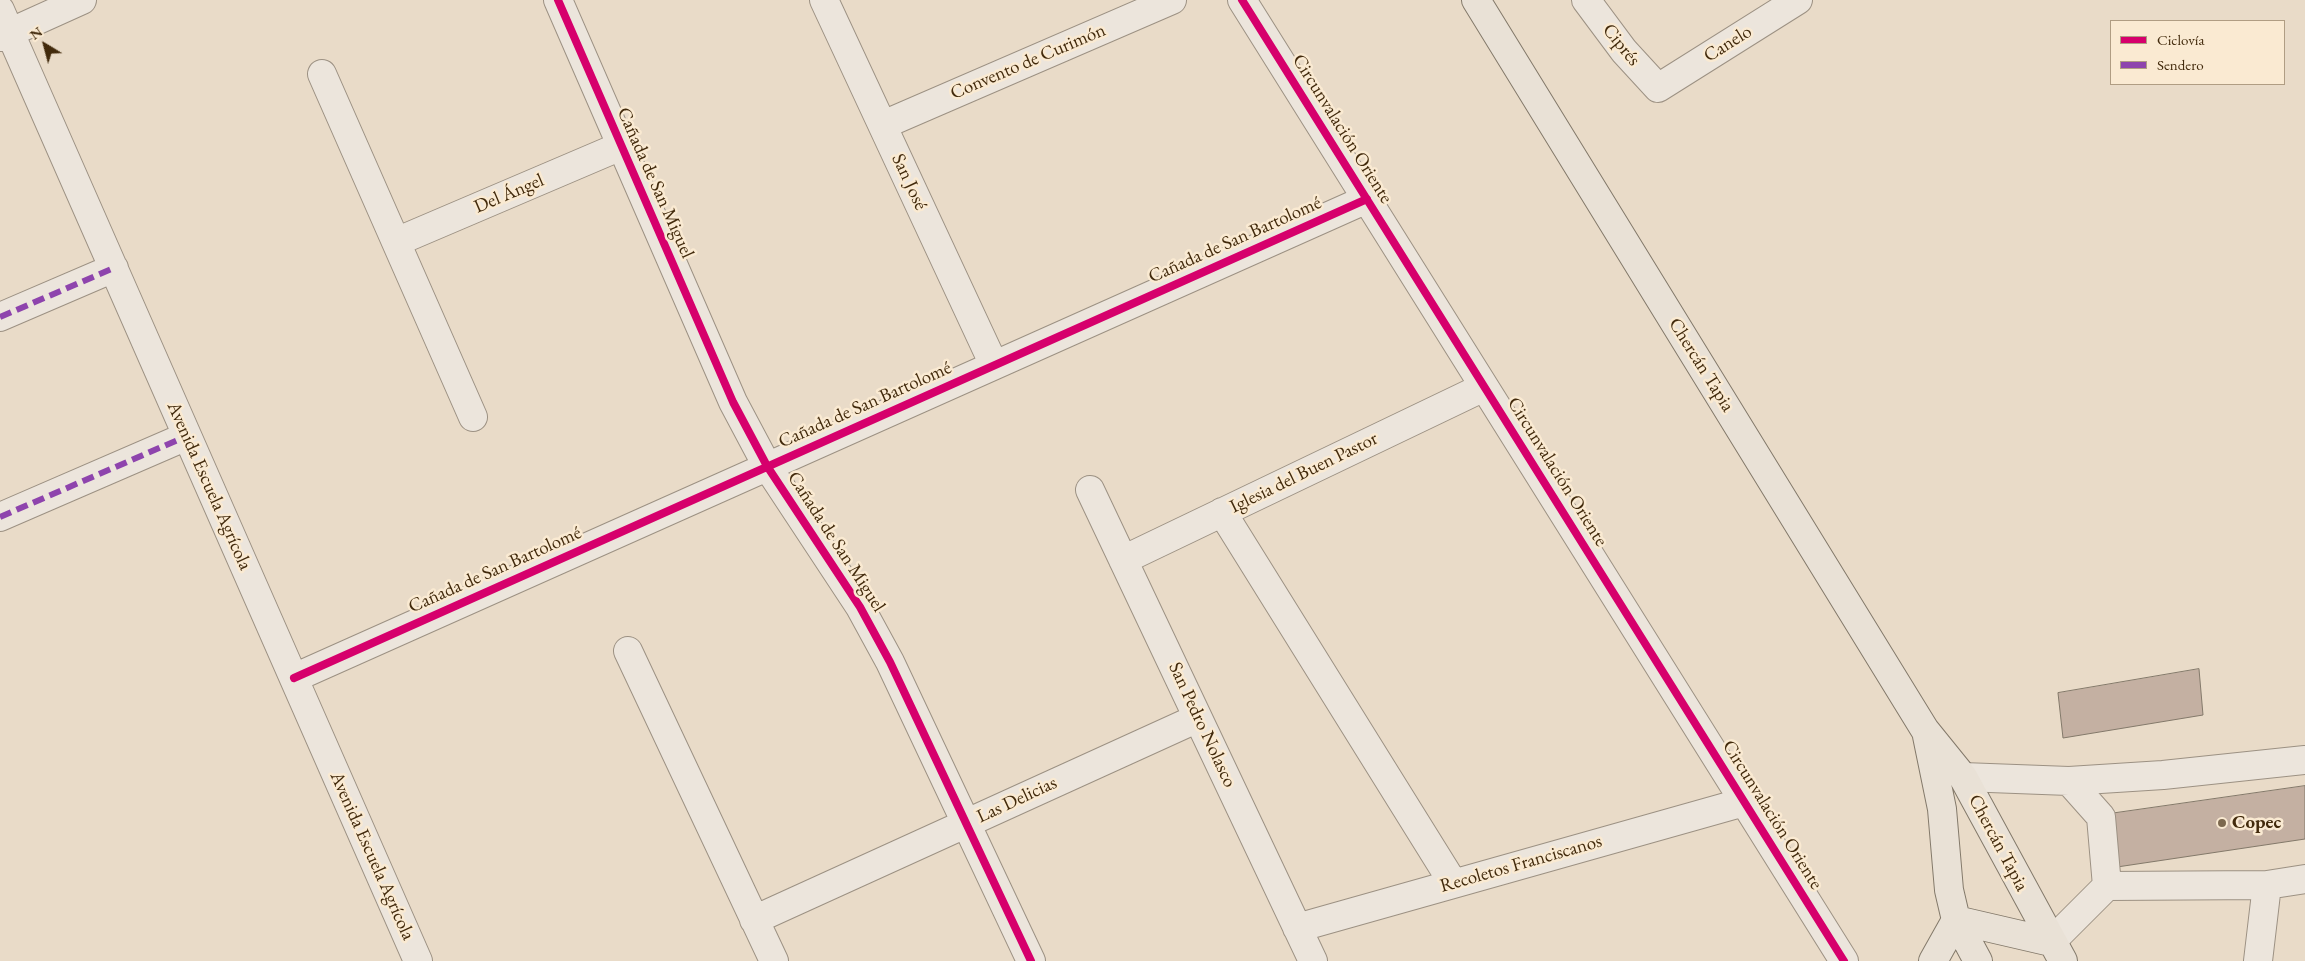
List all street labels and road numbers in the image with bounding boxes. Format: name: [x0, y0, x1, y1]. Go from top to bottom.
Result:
street label: Convento de Curimón: [947, 19, 1109, 105]
street label: Ciprés: [1597, 19, 1645, 71]
street label: Canelo: [1700, 20, 1756, 68]
street label: Circunvalación Oriente: [1287, 50, 1397, 208]
street label: Cañada de San Miguel: [611, 104, 699, 262]
street label: San José: [886, 150, 932, 214]
street label: Del Ángel: [471, 169, 547, 219]
street label: Cañada de San Bartolomé: [1145, 192, 1325, 288]
street label: Chercán Tapia: [1663, 314, 1739, 416]
street label: Cañada de San Bartolomé: [775, 357, 955, 453]
street label: Circunvalación Oriente: [1502, 393, 1612, 551]
street label: Avenida Escuela Agrícola: [162, 398, 256, 574]
street label: Iglesia del Buen Pastor: [1226, 427, 1382, 519]
street label: Cañada de San Miguel: [782, 468, 890, 616]
street label: Cañada de San Bartolomé: [405, 522, 585, 618]
street label: San Pedro Nolasco: [1163, 659, 1241, 791]
street label: Circunvalación Oriente: [1717, 736, 1827, 894]
street label: Avenida Escuela Agrícola: [325, 768, 419, 944]
street label: Las Delicias: [973, 772, 1061, 828]
street label: Chercán Tapia: [1963, 791, 2033, 895]
street label: Recoletos Franciscanos: [1437, 830, 1605, 898]

